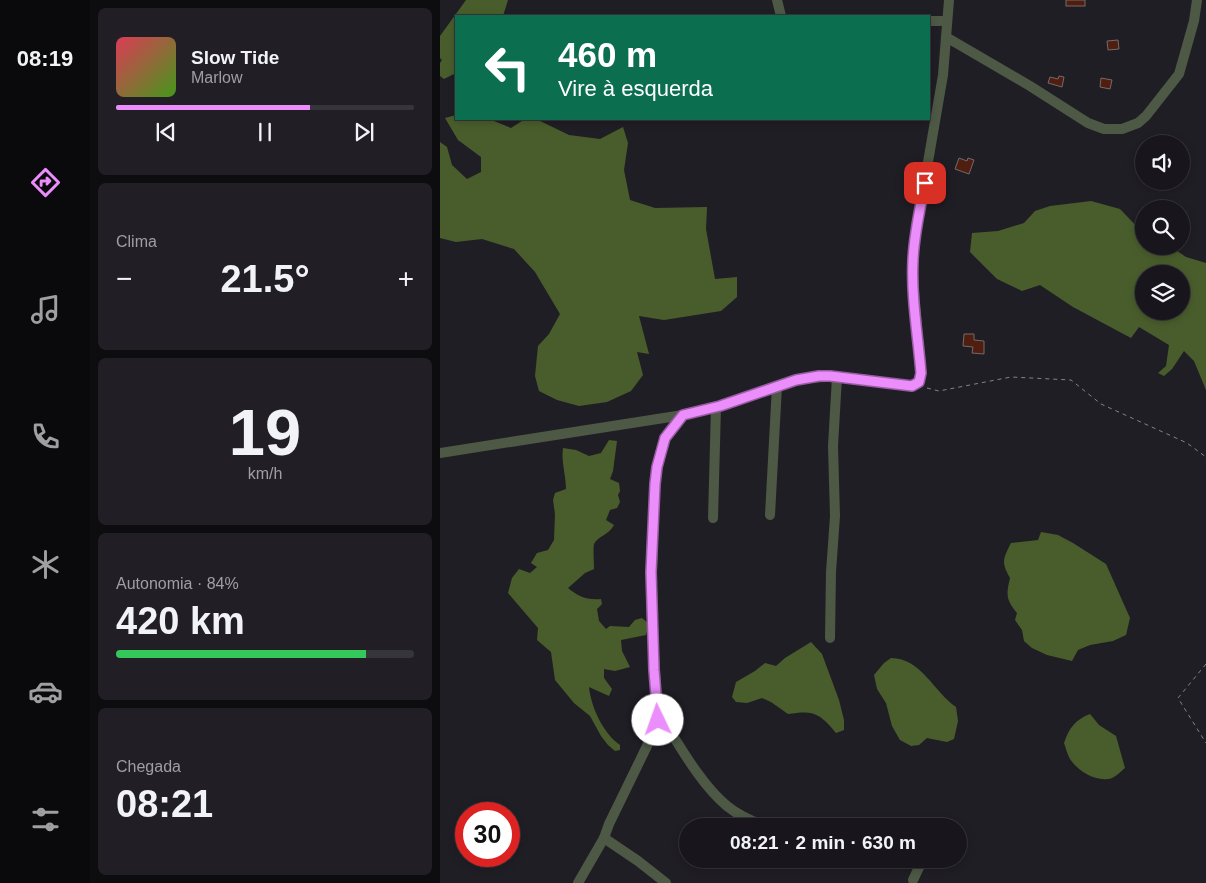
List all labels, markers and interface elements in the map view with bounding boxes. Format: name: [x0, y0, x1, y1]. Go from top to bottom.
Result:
icon: left: [475, 35, 540, 100]
text: 460 m: [558, 35, 657, 74]
text: 08:19: [17, 46, 73, 71]
text: Slow Tide: [191, 47, 279, 68]
text: Marlow: [191, 69, 243, 86]
text: Vire à esquerda: [558, 76, 713, 101]
icon: previous: [152, 118, 180, 146]
icon: pause: [251, 118, 279, 146]
icon: next: [350, 118, 378, 146]
map controls: [1135, 135, 1190, 320]
button: sound: [1135, 135, 1190, 190]
pin: [904, 162, 946, 204]
icon: directions: [28, 165, 63, 200]
icon: arrive: [911, 169, 939, 197]
button: search: [1135, 200, 1190, 255]
text: Clima: [116, 233, 157, 250]
text: 21.5°: [220, 258, 310, 300]
text: −: [116, 263, 132, 294]
text: +: [398, 263, 414, 294]
button: layers: [1135, 265, 1190, 320]
icon: music: [28, 292, 63, 327]
text: 19: [229, 396, 301, 469]
icon: phone: [28, 419, 63, 454]
text: km/h: [248, 465, 282, 482]
icon: climate: [28, 547, 63, 582]
text: Autonomia · 84%: [116, 575, 239, 592]
text: 420 km: [116, 600, 245, 642]
icon: car: [28, 674, 63, 709]
position arrow: [631, 693, 683, 745]
text: Chegada: [116, 758, 181, 775]
text: 08:21: [116, 783, 213, 825]
icon: filters: [28, 802, 63, 837]
speed limit sign: 30: [455, 802, 520, 867]
text: 08:21 · 2 min · 630 m: [730, 832, 916, 853]

